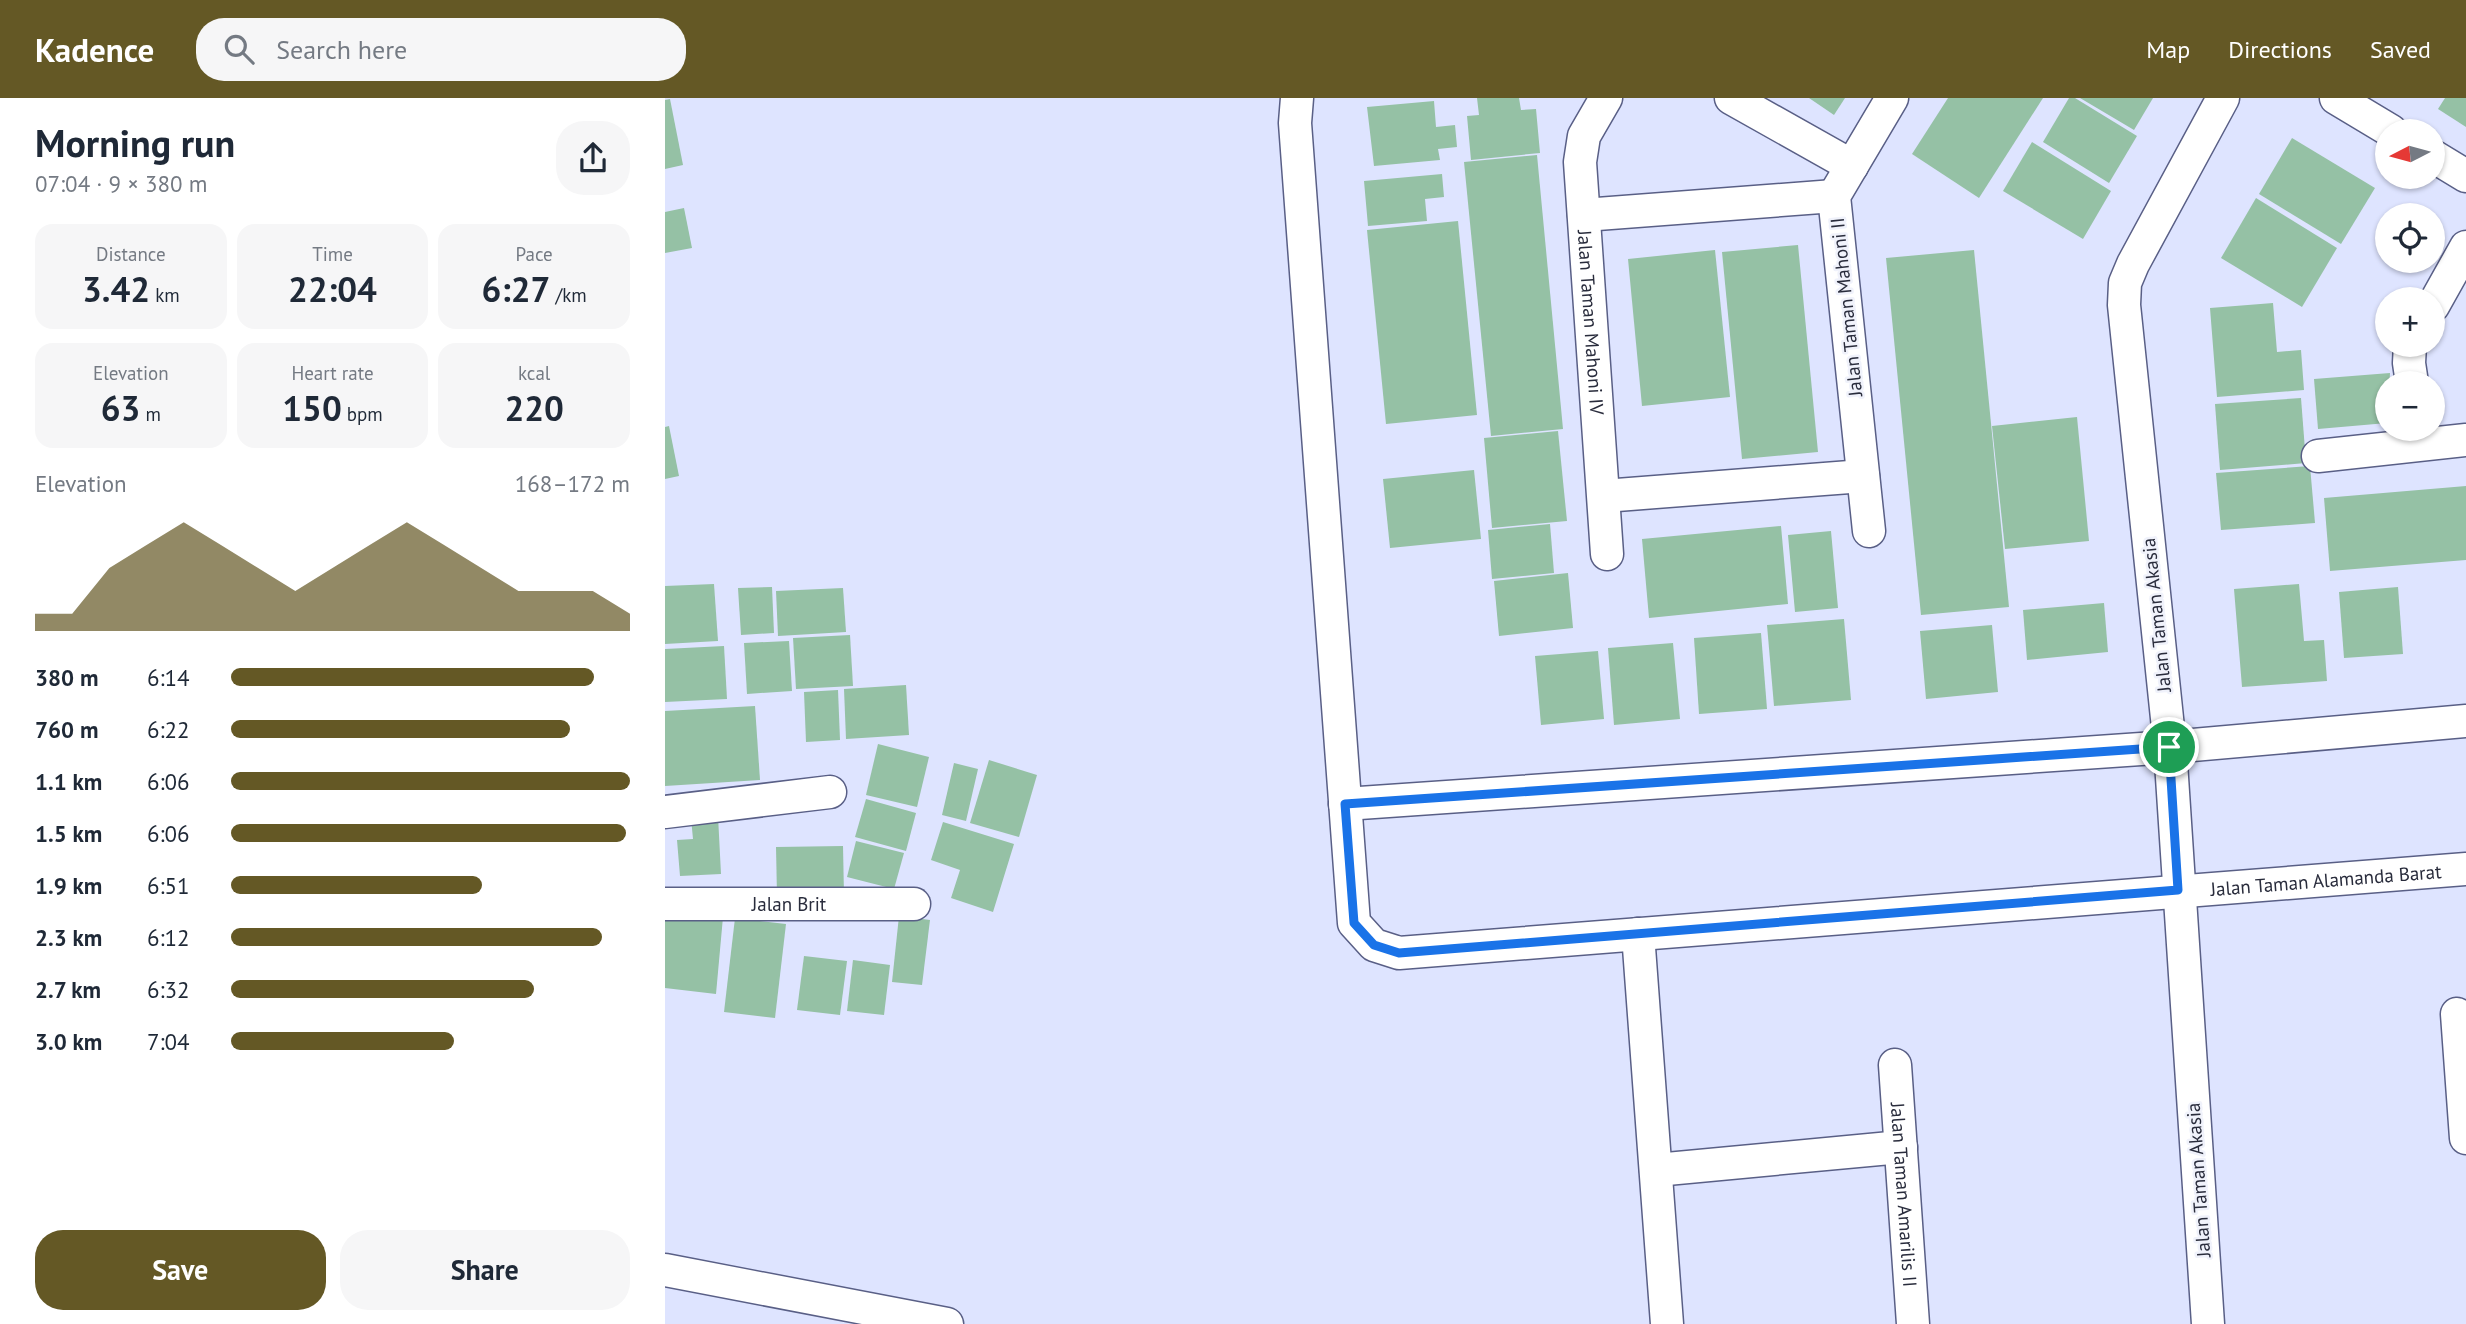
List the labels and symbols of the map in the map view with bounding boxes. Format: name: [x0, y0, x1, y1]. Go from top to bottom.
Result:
north arrow: [2375, 119, 2445, 189]
street label: Jalan Taman Mahoni II: [1825, 216, 1867, 399]
street label: Jalan Taman Mahoni IV: [1573, 228, 1609, 416]
street label: Jalan Taman Akasia: [2136, 537, 2176, 694]
pin: [2139, 717, 2199, 777]
street label: Jalan Taman Alamanda Barat: [2208, 859, 2443, 901]
street label: Jalan Brit: [751, 892, 827, 916]
street label: Jalan Taman Amarilis II: [1886, 1101, 1922, 1288]
street label: Jalan Taman Akasia: [2181, 1102, 2215, 1259]

